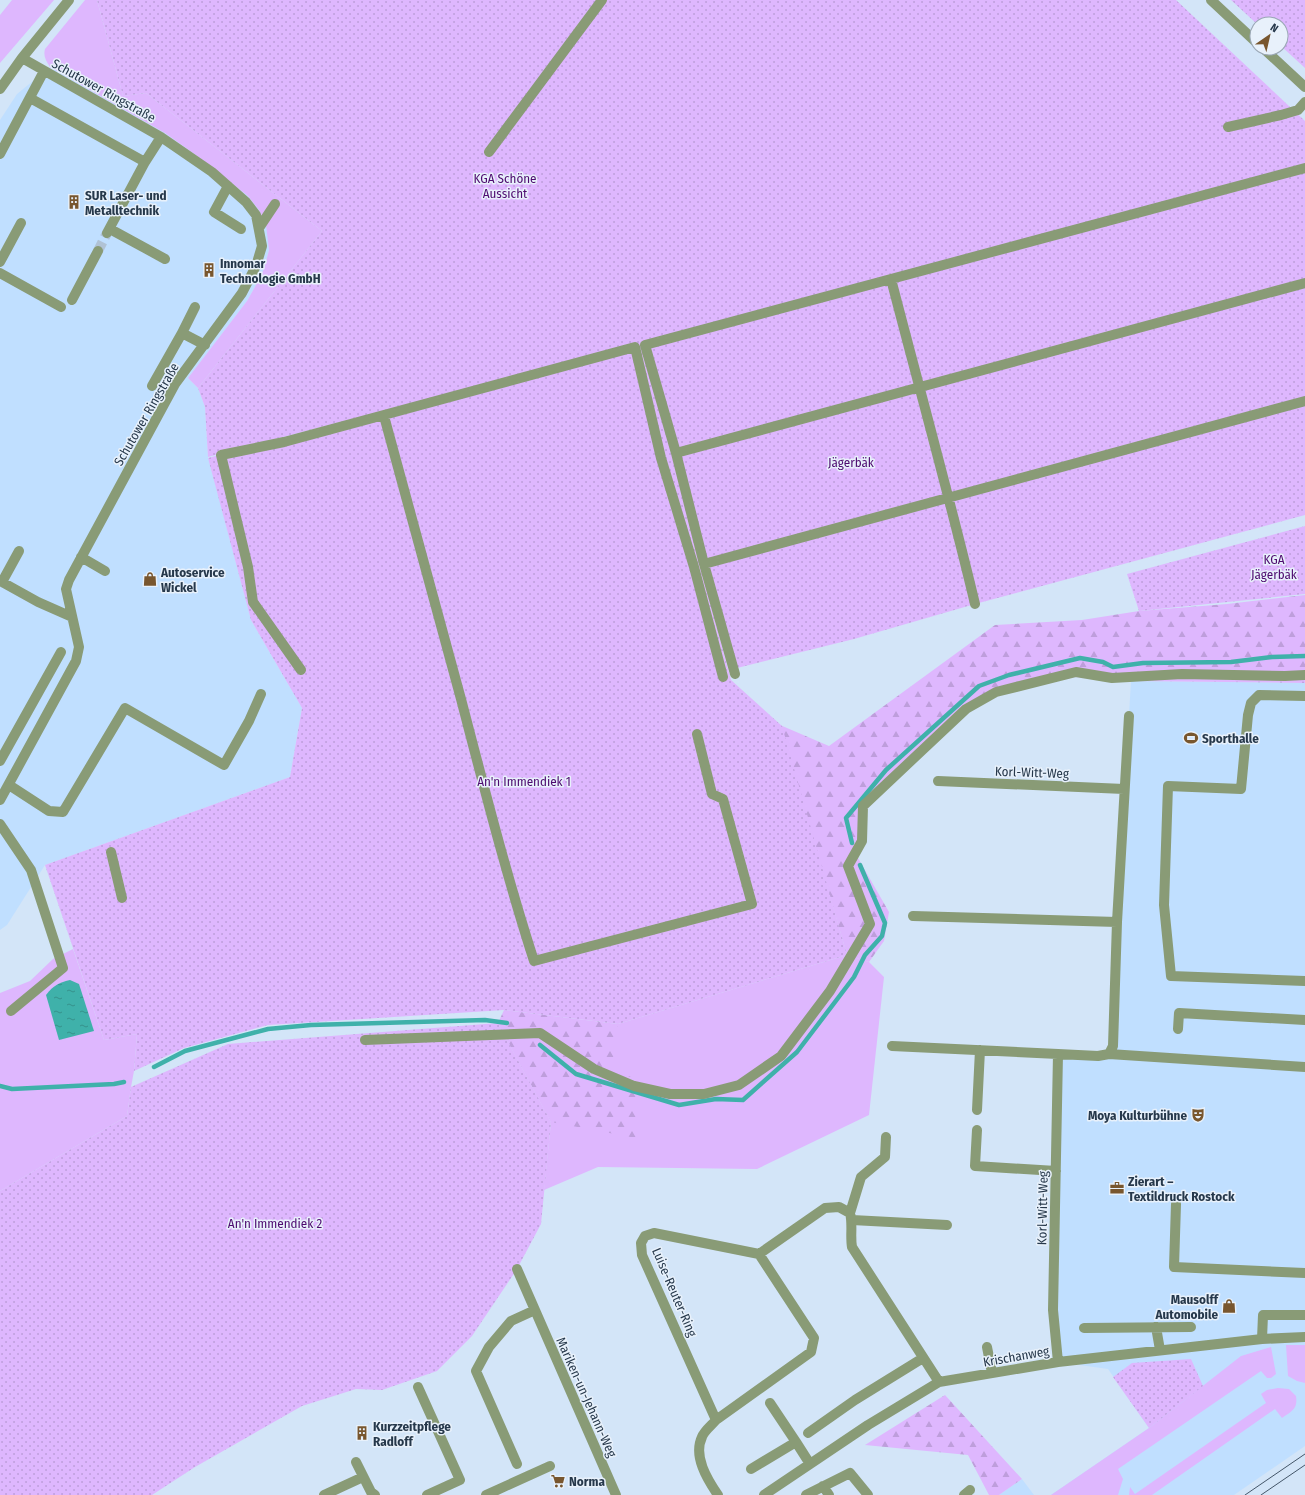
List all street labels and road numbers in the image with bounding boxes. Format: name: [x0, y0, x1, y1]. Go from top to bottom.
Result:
street label: Schutower Ringstraße: [49, 56, 158, 125]
street label: Schutower Ringstraße: [111, 360, 182, 468]
street label: Korl-Witt-Weg: [995, 764, 1070, 781]
street label: Korl-Witt-Weg: [1034, 1170, 1051, 1245]
street label: Luise-Reuter-Ring: [649, 1245, 700, 1340]
street label: Mariken-un-Jehann-Weg: [553, 1335, 620, 1460]
street label: Krischanweg: [982, 1343, 1051, 1370]

